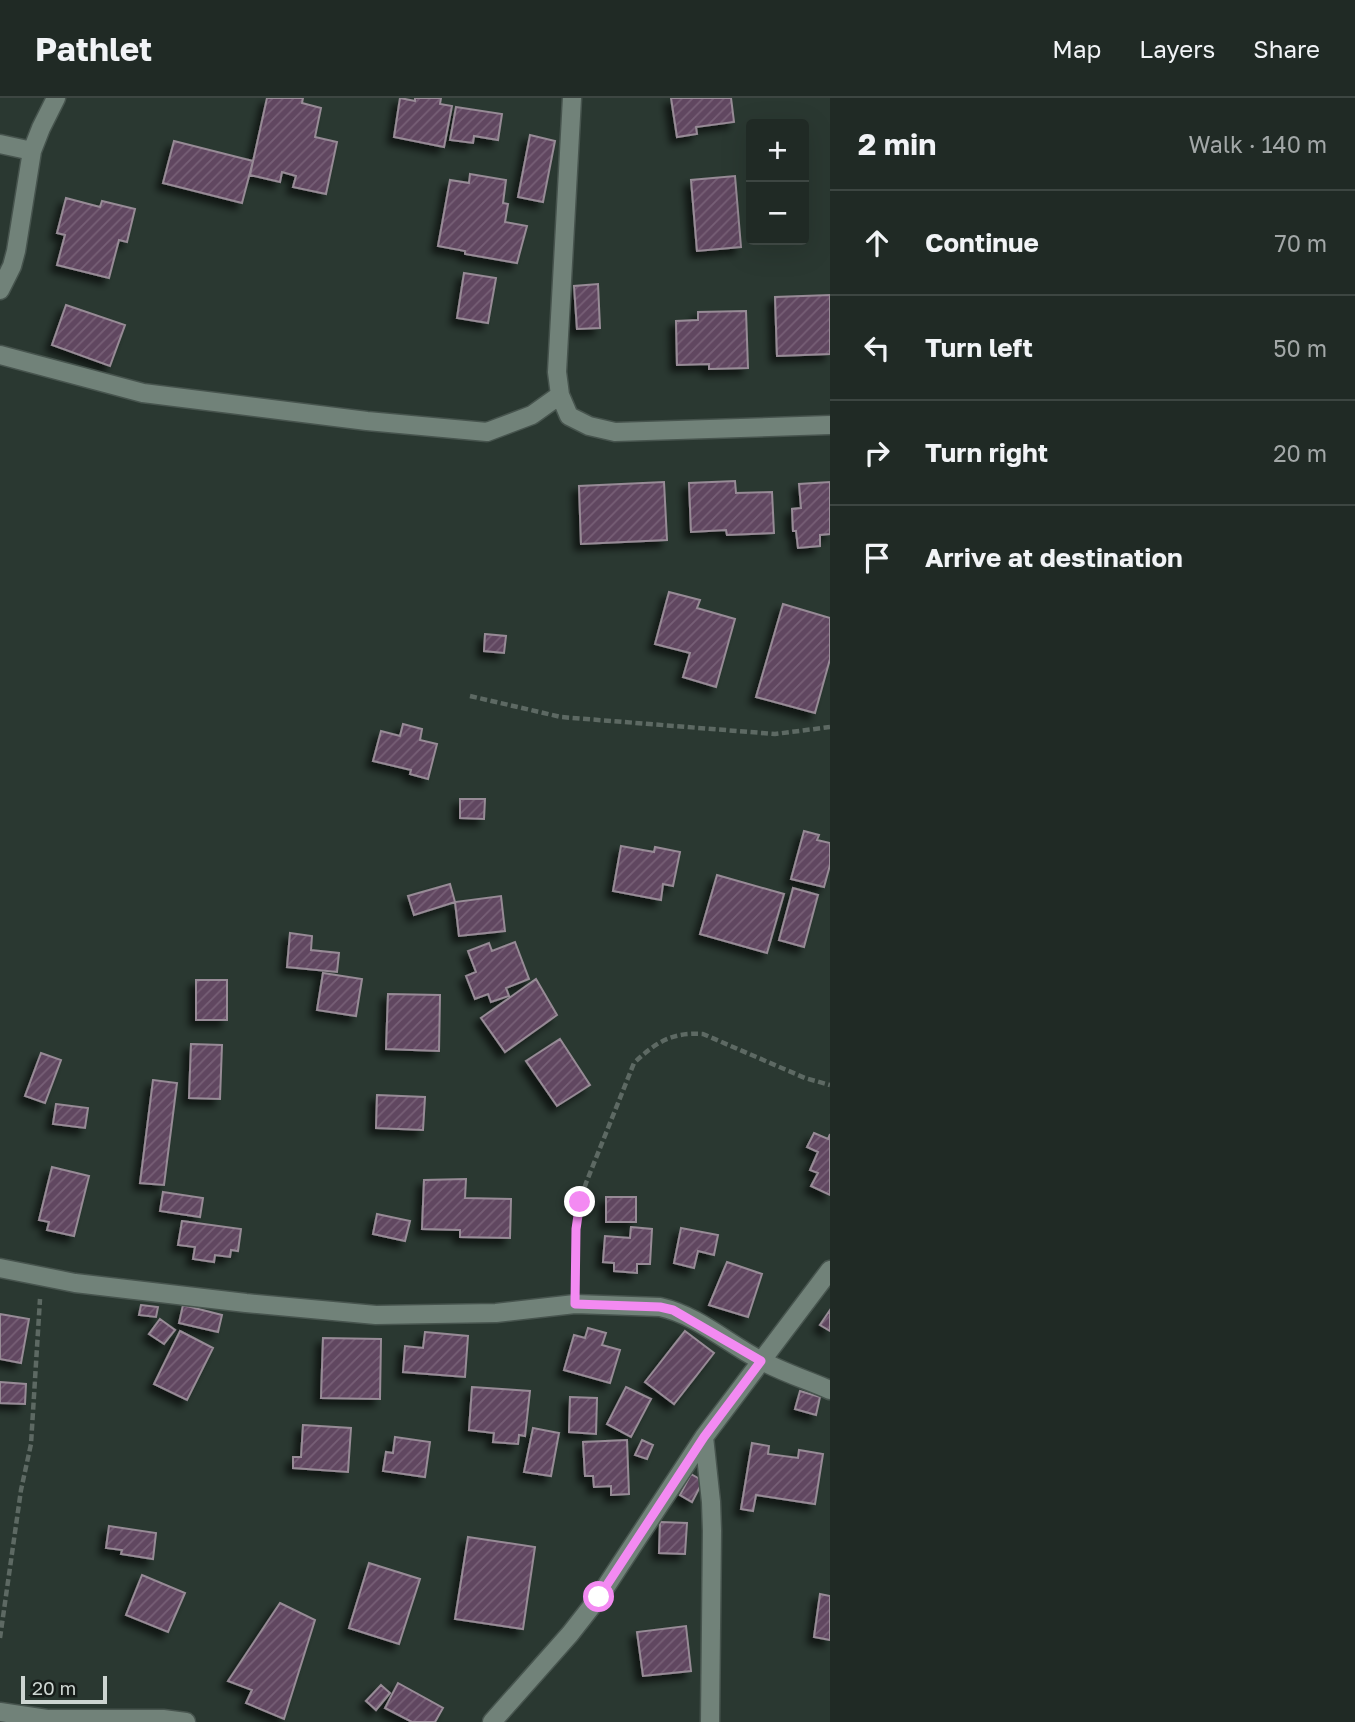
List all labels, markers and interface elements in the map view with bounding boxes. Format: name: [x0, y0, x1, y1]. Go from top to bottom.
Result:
text: Pathlet: [35, 29, 152, 68]
text: Map: [1052, 34, 1101, 63]
text: Layers: [1139, 34, 1215, 63]
text: Share: [1253, 34, 1320, 63]
map controls: [746, 119, 809, 245]
button: +: [746, 119, 809, 182]
text: 2 min: [858, 126, 936, 162]
text: Walk · 140 m: [1189, 130, 1327, 158]
button: −: [746, 182, 809, 245]
icon: ahead: [858, 224, 896, 262]
text: Continue: [925, 227, 1039, 258]
text: 70 m: [1274, 229, 1327, 257]
icon: left: [858, 329, 896, 367]
text: Turn left: [925, 332, 1033, 363]
text: 50 m: [1273, 334, 1327, 362]
icon: right: [858, 434, 896, 472]
text: Turn right: [925, 437, 1048, 468]
text: 20 m: [1273, 439, 1327, 467]
icon: arrive: [858, 539, 896, 577]
text: Arrive at destination: [925, 542, 1183, 573]
route end: [564, 1186, 595, 1217]
route start: [583, 1581, 614, 1612]
scale bar: [21, 1673, 107, 1705]
text: 20 m: [32, 1676, 76, 1699]

